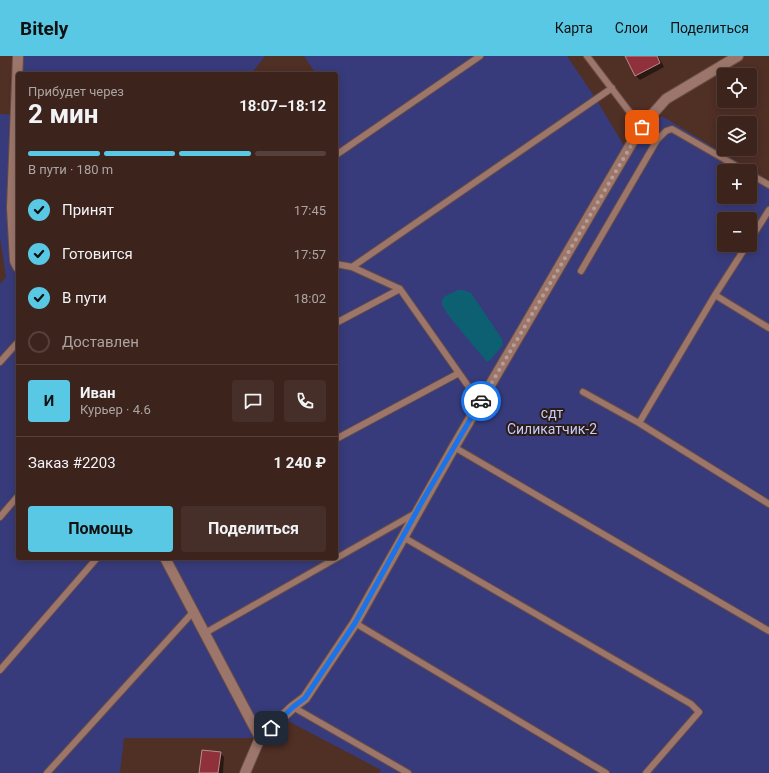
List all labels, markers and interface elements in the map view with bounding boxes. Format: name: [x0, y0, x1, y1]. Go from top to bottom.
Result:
text: Bitely: [20, 17, 68, 40]
text: Карта: [555, 20, 593, 36]
text: Слои: [615, 20, 648, 36]
text: Поделиться: [670, 20, 749, 36]
map controls: [717, 68, 757, 252]
button: locate: [717, 68, 757, 108]
text: Прибудет через: [28, 84, 124, 99]
text: 18:07–18:12: [239, 97, 326, 115]
text: 2 мин: [28, 99, 99, 129]
pin: [625, 110, 659, 144]
icon: bag: [631, 116, 653, 138]
button: layers: [717, 116, 757, 156]
text: В пути · 180 m: [28, 162, 113, 177]
button: +: [717, 164, 757, 204]
icon: check: [28, 199, 50, 221]
text: Принят: [62, 201, 114, 219]
text: 17:45: [294, 203, 326, 218]
button: −: [717, 212, 757, 252]
icon: check: [28, 243, 50, 265]
text: Готовится: [62, 245, 133, 263]
text: 17:57: [294, 247, 326, 262]
icon: check: [28, 287, 50, 309]
text: В пути: [62, 289, 107, 307]
text: 18:02: [294, 291, 326, 306]
text: Доставлен: [62, 333, 139, 351]
button: chat: [232, 380, 274, 422]
button: phone: [284, 380, 326, 422]
courier: [461, 381, 501, 421]
text: Иван: [80, 384, 116, 402]
icon: car: [470, 390, 492, 412]
text: И: [44, 392, 54, 410]
text: Курьер · 4.6: [80, 402, 151, 417]
park label: сдт Силикатчик-2: [507, 405, 597, 437]
text: Заказ #2203: [28, 454, 116, 472]
text: 1 240 ₽: [274, 454, 326, 472]
button: Помощь: [28, 506, 173, 552]
button: Поделиться: [181, 506, 326, 552]
pin: [254, 711, 288, 745]
icon: home: [260, 717, 282, 739]

